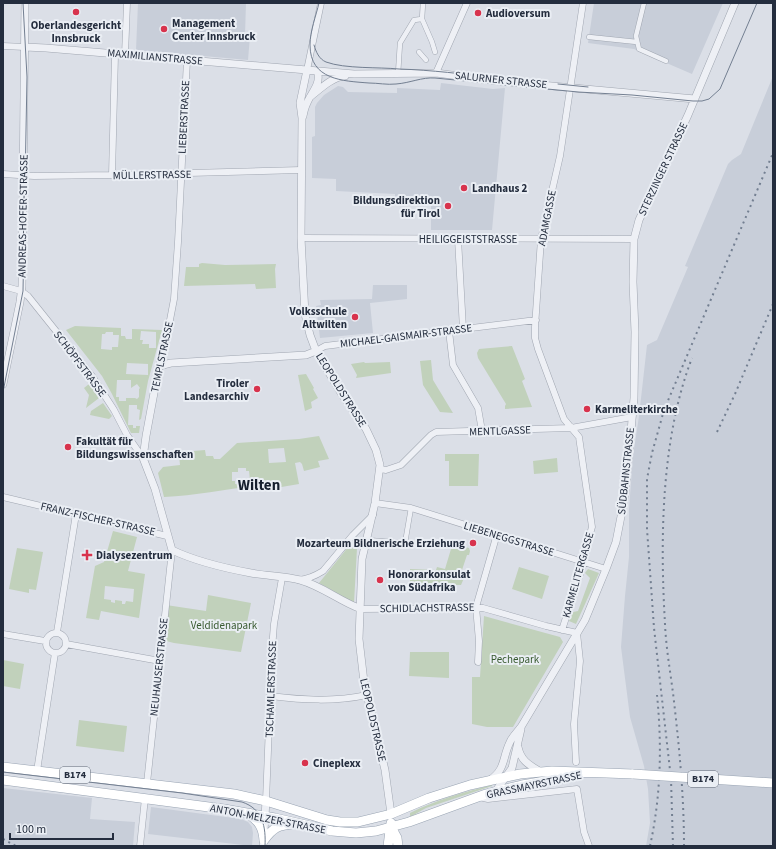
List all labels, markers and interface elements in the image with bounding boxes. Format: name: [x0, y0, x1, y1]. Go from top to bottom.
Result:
place label: Audioversum: [485, 6, 550, 21]
marker: Oberlandesgericht Innsbruck: [71, 7, 81, 17]
marker: Audioversum: [473, 8, 483, 18]
place label: Management Center Innsbruck: [172, 16, 256, 44]
place label: Oberlandesgericht Innsbruck: [31, 18, 122, 46]
marker: Management Center Innsbruck: [159, 24, 169, 34]
street label: MAXIMILIANSTRASSE: [107, 45, 204, 69]
street label: SALURNER STRASSE: [454, 68, 548, 92]
street label: LIEBERSTRASSE: [175, 80, 193, 154]
street label: STERZINGER STRASSE: [635, 120, 691, 218]
street label: ANDREAS-HOFER-STRASSE: [14, 154, 32, 278]
street label: MÜLLERSTRASSE: [112, 167, 192, 183]
place label: Landhaus 2: [472, 181, 527, 196]
marker: Landhaus 2: [459, 183, 469, 193]
street label: ADAMGASSE: [534, 189, 560, 247]
place label: Bildungsdirektion für Tirol: [353, 193, 441, 221]
marker: Bildungsdirektion für Tirol: [443, 201, 453, 211]
street label: HEILIGGEISTSTRASSE: [419, 232, 518, 247]
place label: Volksschule Altwilten: [289, 304, 347, 332]
marker: Volksschule Altwilten: [350, 312, 360, 322]
street label: TEMPLSTRASSE: [147, 320, 177, 394]
street label: MICHAEL-GAISMAIR-STRASSE: [339, 320, 473, 352]
street label: SCHÖPFSTRASSE: [50, 328, 110, 400]
street label: LEOPOLDSTRASSE: [312, 350, 370, 430]
place label: Tiroler Landesarchiv: [184, 376, 250, 404]
marker: Tiroler Landesarchiv: [252, 384, 262, 394]
place label: Karmeliterkirche: [595, 402, 678, 417]
marker: Karmeliterkirche: [582, 404, 592, 414]
street label: MENTLGASSE: [469, 422, 531, 440]
street label: SÜDBAHNSTRASSE: [614, 426, 638, 515]
place label: Fakultät für Bildungswissenschaften: [76, 434, 193, 462]
marker: Fakultät für Bildungswissenschaften: [63, 442, 73, 452]
district label: Wilten: [238, 475, 280, 496]
street label: FRANZ-FISCHER-STRASSE: [39, 498, 157, 540]
street label: LIEBENEGGSTRASSE: [462, 518, 556, 560]
street label: KARMELITERGASSE: [559, 530, 597, 620]
place label: Mozarteum Bildnerische Erziehung: [296, 536, 465, 551]
marker: Mozarteum Bildnerische Erziehung: [468, 538, 478, 548]
place label: Dialysezentrum: [96, 548, 172, 563]
marker: Dialysezentrum: [81, 549, 93, 561]
place label: Honorarkonsulat von Südafrika: [388, 567, 471, 595]
marker: Honorarkonsulat von Südafrika: [375, 575, 385, 585]
street label: SCHIDLACHSTRASSE: [379, 600, 475, 616]
street label: NEUHAUSERSTRASSE: [146, 617, 172, 717]
park label: Veldidenapark: [191, 618, 258, 633]
street label: TSCHAMLERSTRASSE: [262, 640, 280, 738]
park label: Pechepark: [491, 652, 540, 667]
street label: LEOPOLDSTRASSE: [356, 677, 390, 763]
place label: Cineplexx: [313, 756, 361, 771]
marker: Cineplexx: [300, 758, 310, 768]
road number: B174: [60, 767, 90, 783]
street label: GRASSMAYRSTRASSE: [485, 768, 583, 802]
road number: B174: [688, 771, 718, 787]
street label: ANTON-MELZER-STRASSE: [209, 800, 327, 838]
scale bar: [10, 815, 113, 841]
text: 100 m: [16, 821, 46, 838]

